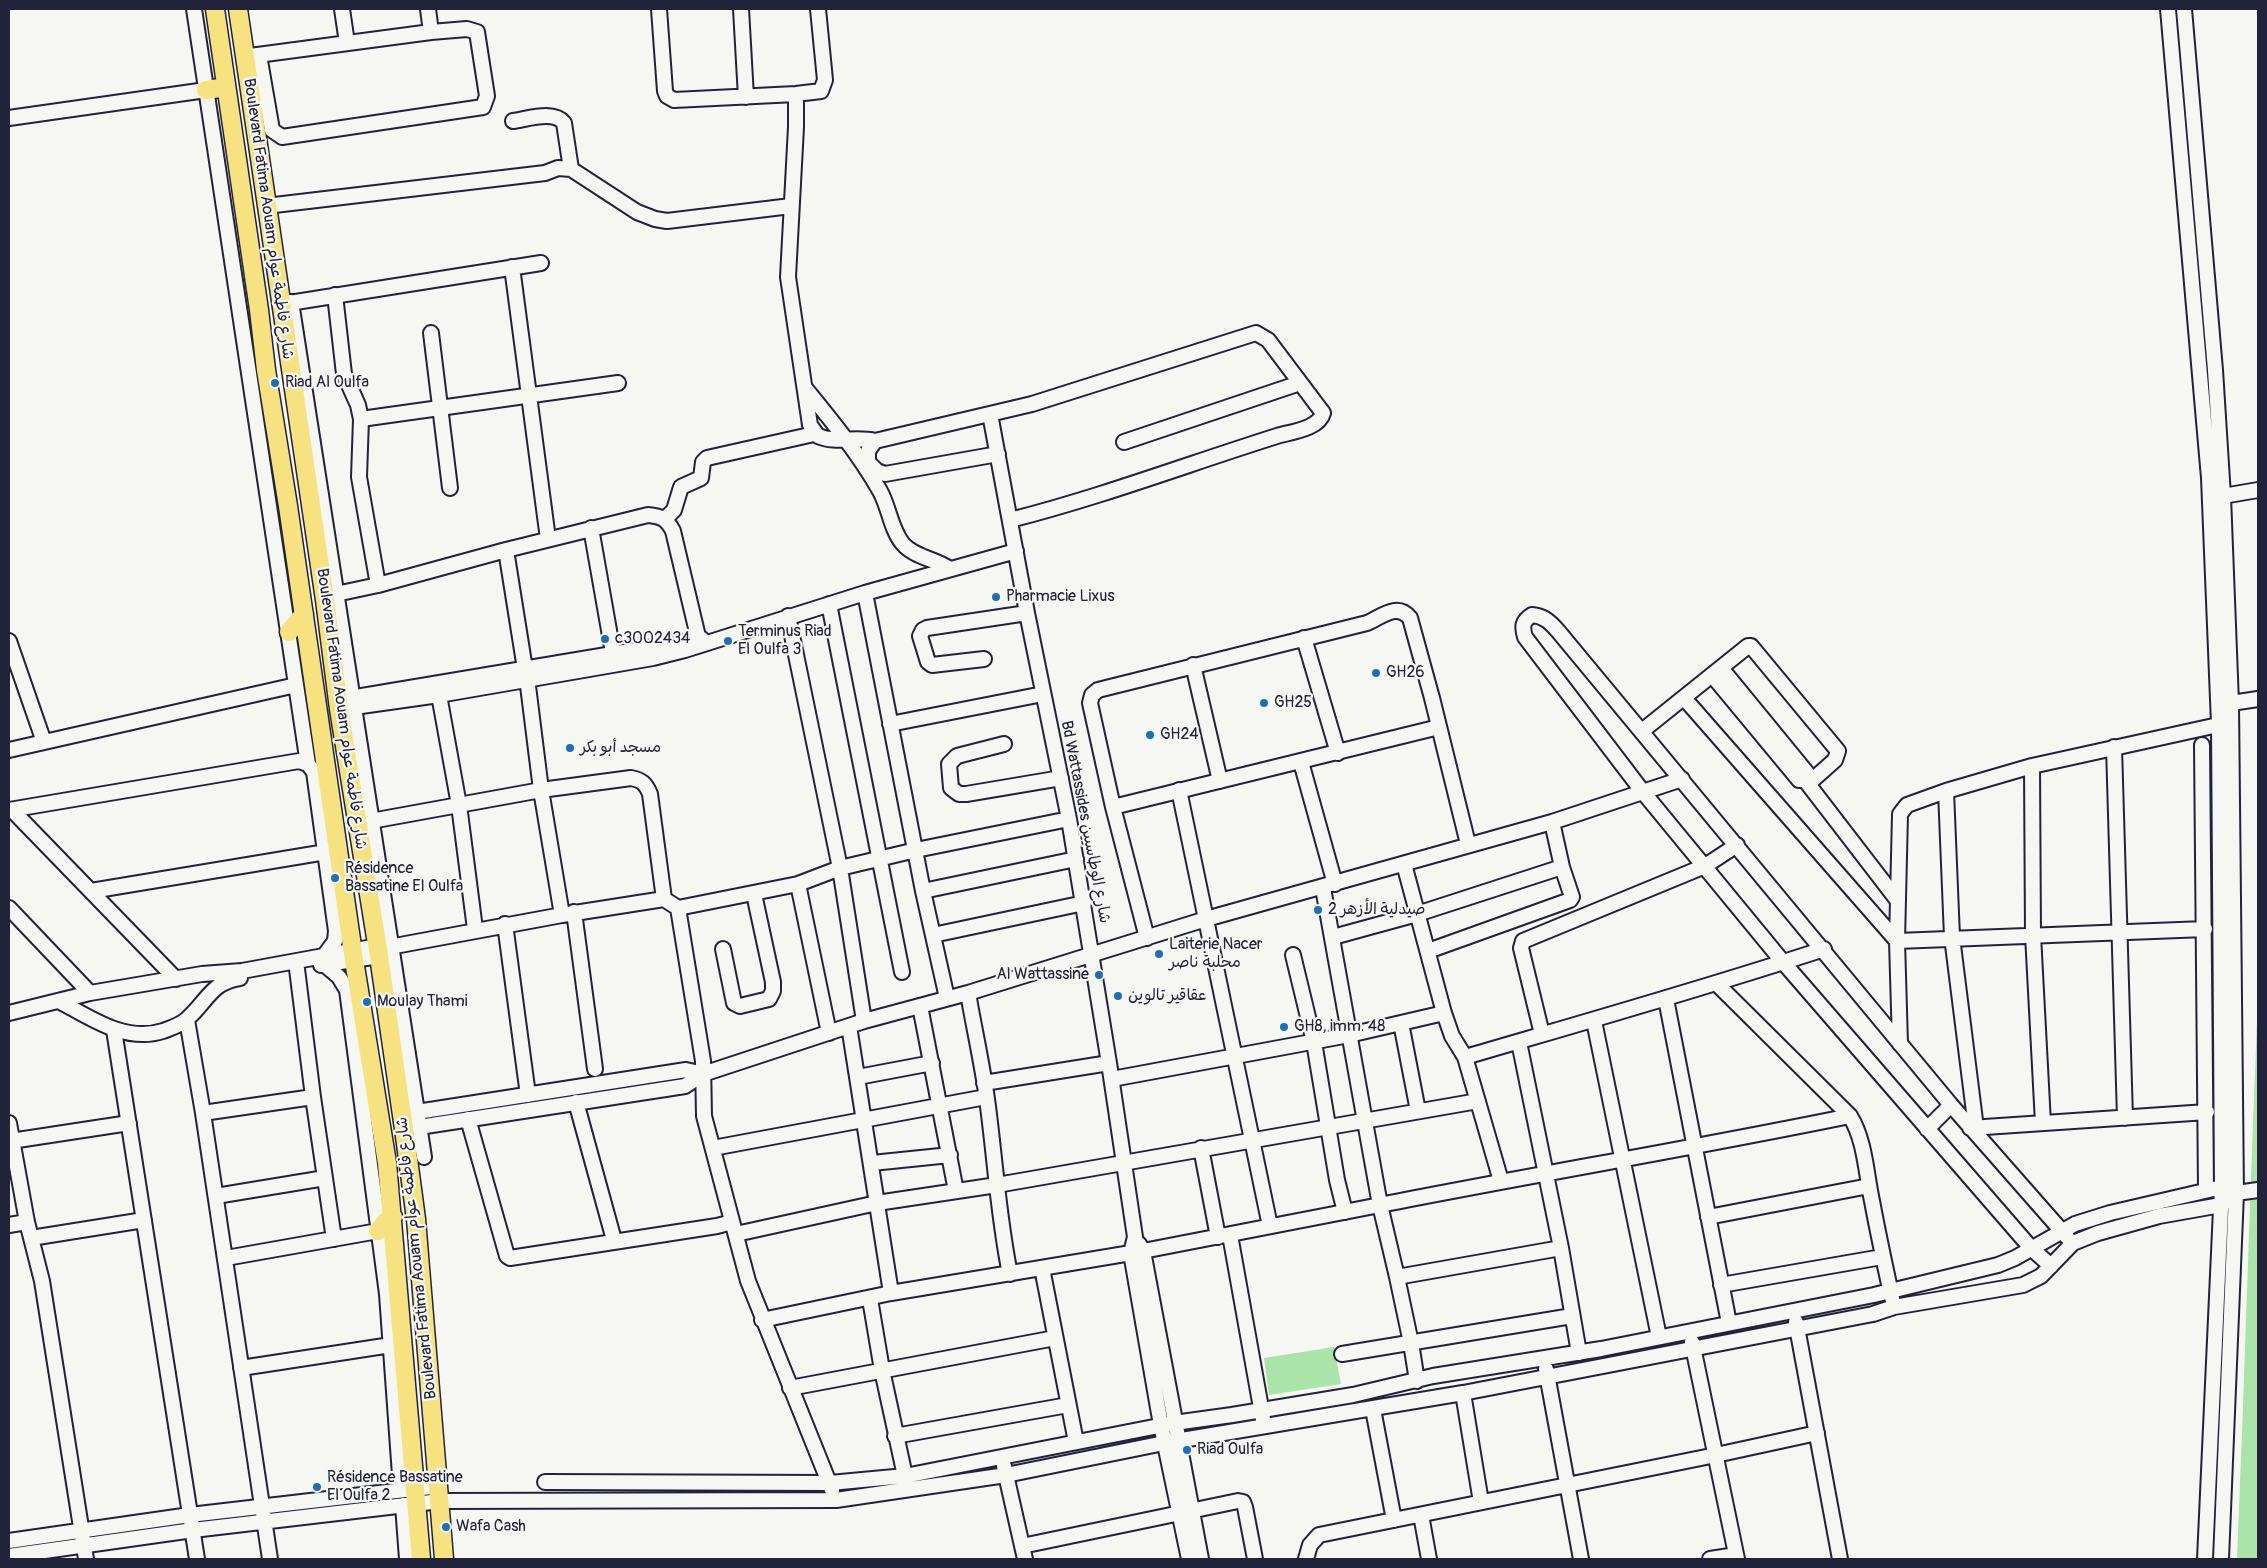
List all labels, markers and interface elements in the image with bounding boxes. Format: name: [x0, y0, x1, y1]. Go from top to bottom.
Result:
street label: Boulevard Fatima Aouam شارع فاطمة عوام: [239, 77, 297, 361]
place label: Riad Al Oulfa: [285, 373, 369, 393]
marker: Riad Al Oulfa: [269, 377, 281, 389]
street label: Boulevard Fatima Aouam شارع فاطمة عوام: [312, 567, 370, 851]
place label: Pharmacie Lixus: [1006, 587, 1115, 607]
marker: Pharmacie Lixus: [990, 591, 1002, 603]
place label: Terminus Riad El Oulfa 3: [738, 622, 832, 660]
place label: c3002434: [615, 629, 690, 649]
marker: c3002434: [599, 633, 611, 645]
marker: Terminus Riad El Oulfa 3: [722, 635, 734, 647]
place label: GH26: [1386, 663, 1425, 683]
marker: GH26: [1370, 667, 1382, 679]
place label: GH25: [1274, 693, 1312, 713]
marker: GH25: [1258, 697, 1270, 709]
street label: Bd Wattassides شارع الوطاسيين: [1056, 719, 1114, 925]
place label: GH24: [1160, 725, 1199, 745]
marker: GH24: [1144, 729, 1156, 741]
place label: مسجد أبو بكر: [580, 738, 661, 758]
marker: مسجد أبو بكر: [564, 742, 576, 754]
place label: Résidence Bassatine El Oulfa: [345, 859, 463, 897]
marker: Résidence Bassatine El Oulfa: [329, 872, 341, 884]
place label: صيدلية الأزهر 2: [1328, 900, 1425, 920]
marker: صيدلية الأزهر 2: [1312, 904, 1324, 916]
place label: Laiterie Nacer محلبة ناصر: [1169, 935, 1263, 973]
marker: Laiterie Nacer محلبة ناصر: [1153, 948, 1165, 960]
place label: Al Wattassine: [996, 965, 1089, 985]
marker: Al Wattassine: [1093, 969, 1105, 981]
place label: عقاقير تالوين: [1128, 986, 1206, 1006]
marker: عقاقير تالوين: [1112, 990, 1124, 1002]
place label: Moulay Thami: [377, 992, 468, 1012]
marker: Moulay Thami: [361, 996, 373, 1008]
place label: GH8, imm. 48: [1294, 1017, 1385, 1037]
marker: GH8, imm. 48: [1278, 1021, 1290, 1033]
street label: Boulevard Fatima Aouam شارع فاطمة عوام: [393, 1116, 441, 1400]
place label: Riad Oulfa: [1197, 1440, 1263, 1460]
marker: Riad Oulfa: [1181, 1444, 1193, 1456]
place label: Résidence Bassatine El Oulfa 2: [327, 1468, 463, 1506]
marker: Résidence Bassatine El Oulfa 2: [311, 1481, 323, 1493]
place label: Wafa Cash: [456, 1517, 526, 1537]
marker: Wafa Cash: [440, 1521, 452, 1533]

